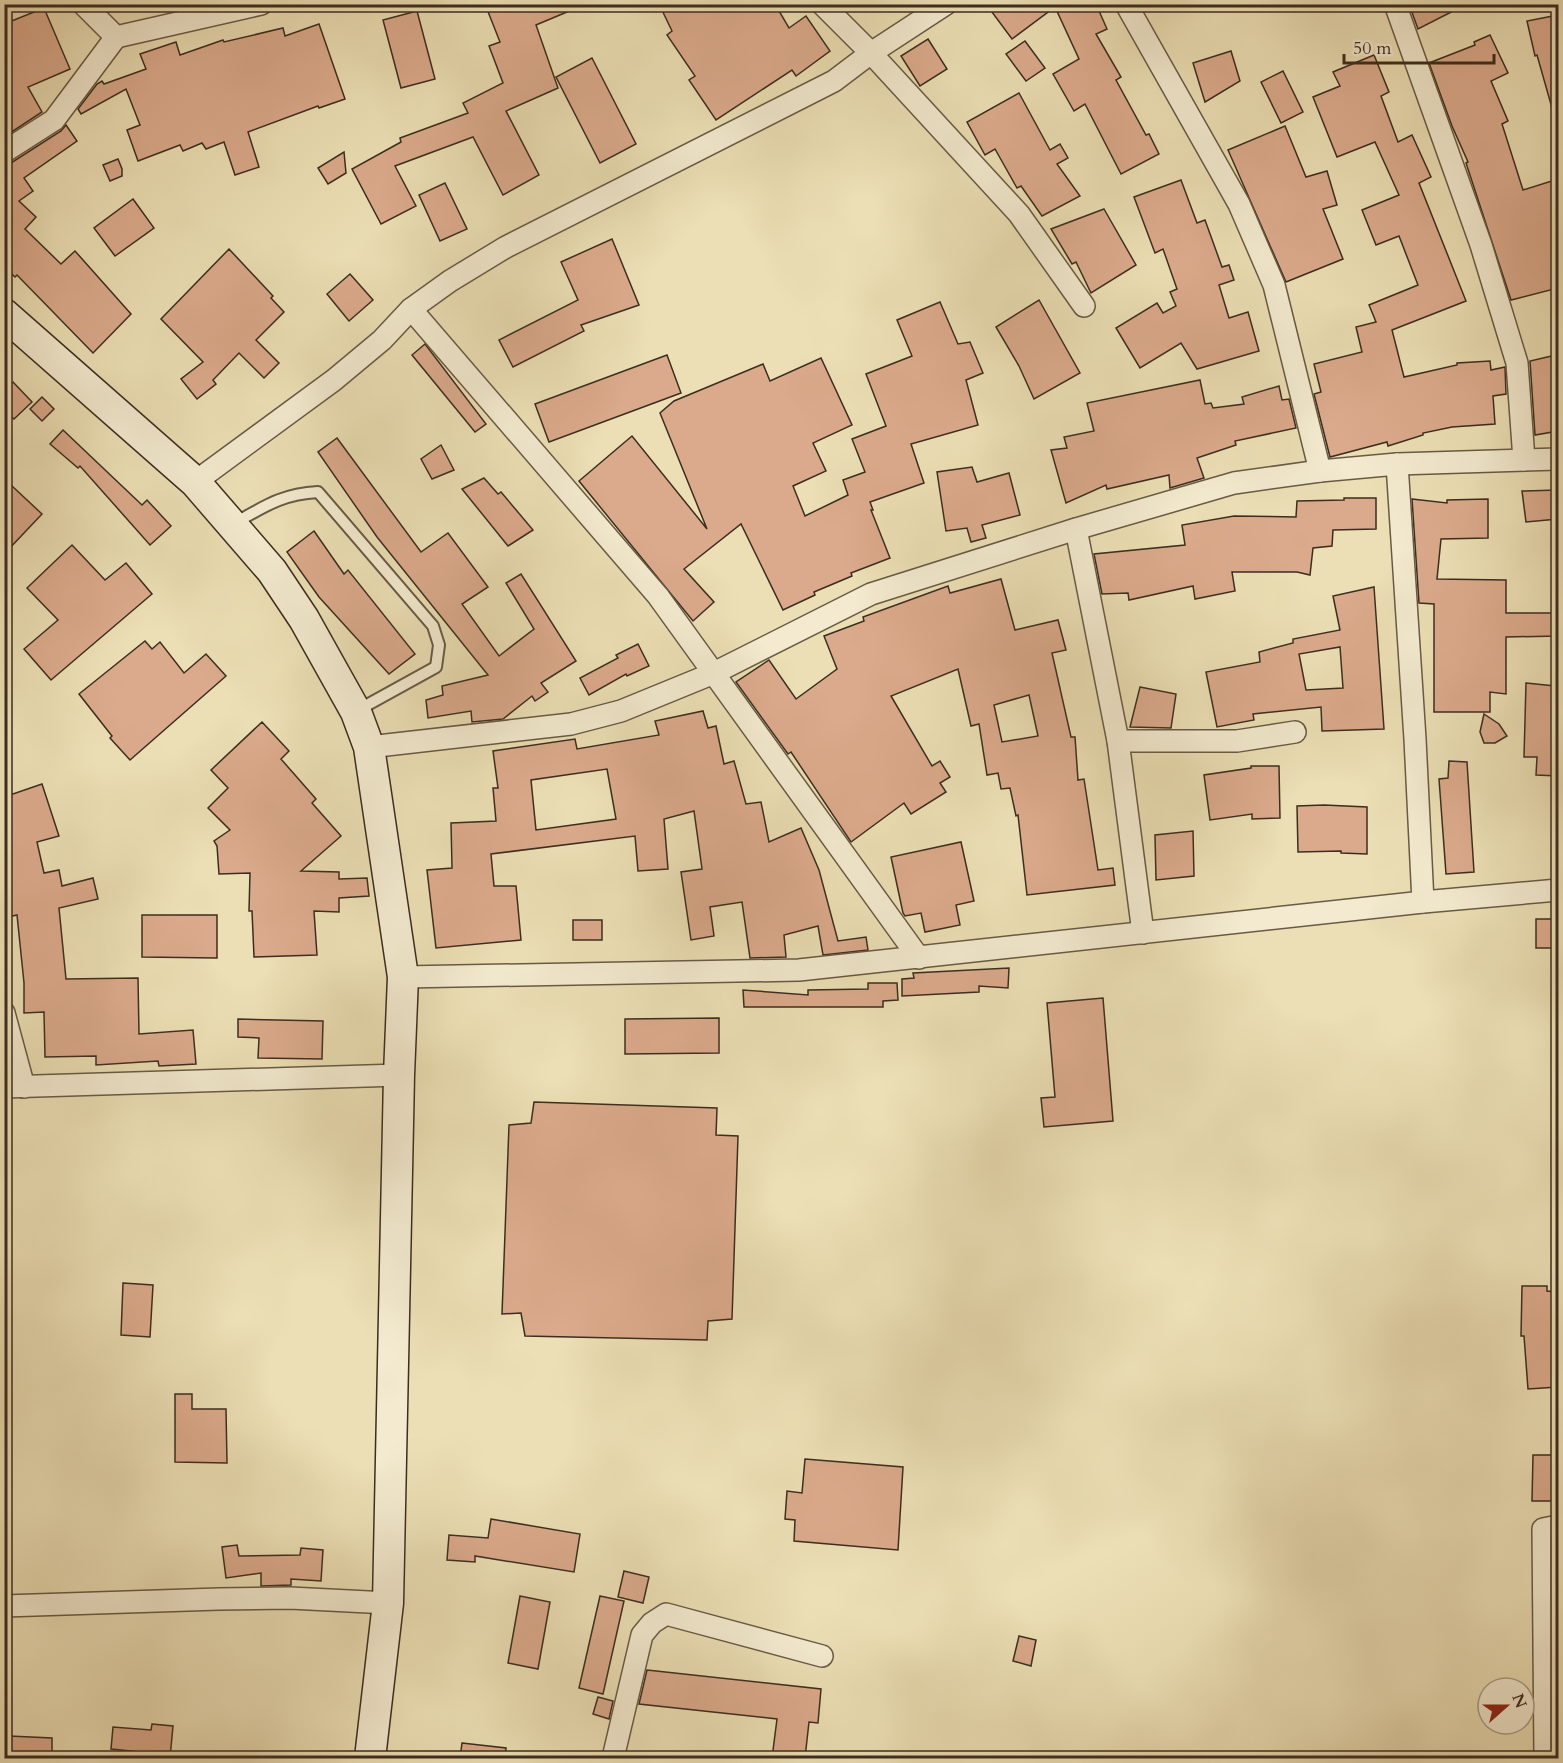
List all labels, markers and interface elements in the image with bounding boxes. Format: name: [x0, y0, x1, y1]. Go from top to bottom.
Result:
scale bar: [1344, 27, 1494, 65]
text: 50 m: [1353, 36, 1392, 61]
north arrow: [1476, 1676, 1536, 1736]
text: N: [1506, 1691, 1532, 1712]

